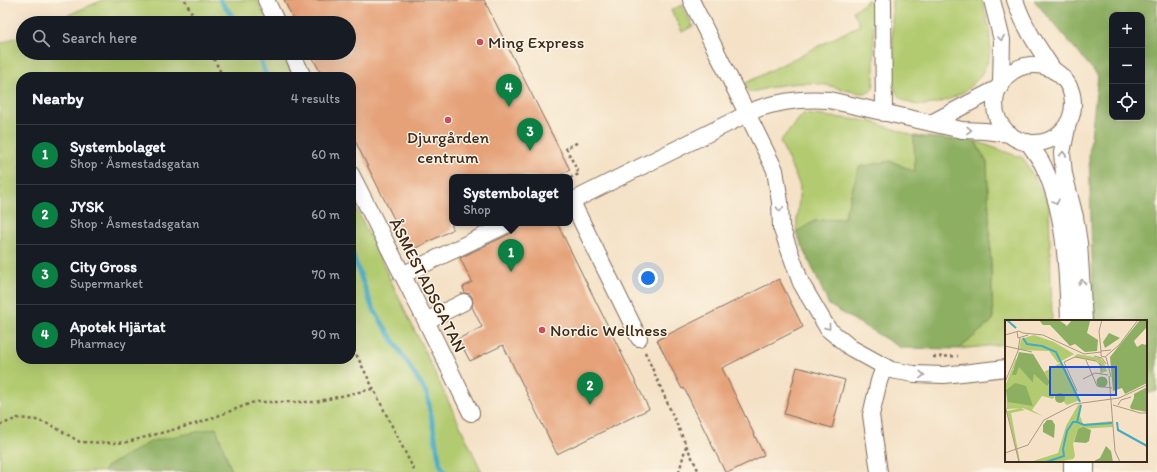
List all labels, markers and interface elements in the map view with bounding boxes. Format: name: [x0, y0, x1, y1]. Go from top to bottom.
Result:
map controls: [1109, 12, 1145, 120]
button: +: [1109, 12, 1145, 48]
search box: [16, 16, 356, 60]
icon: search: [30, 27, 52, 49]
text: Search here: [62, 29, 137, 47]
place label: Ming Express: [488, 32, 584, 52]
one-way arrow: [996, 35, 1005, 41]
marker: Ming Express: [475, 37, 485, 47]
button: −: [1109, 48, 1145, 84]
pin: 4: [496, 74, 522, 107]
button: locate: [1109, 84, 1145, 120]
text: Nearby: [32, 88, 84, 108]
text: 4 results: [291, 91, 340, 106]
marker: Djurgården centrum: [443, 115, 453, 125]
pin: 3: [517, 118, 543, 151]
one-way arrow: [966, 126, 972, 134]
place label: Djurgården centrum: [407, 127, 490, 167]
text: Systembolaget: [70, 138, 165, 156]
text: 1: [42, 147, 48, 162]
text: 60 m: [311, 147, 340, 162]
one-way arrow: [1059, 151, 1067, 157]
text: Shop · Åsmestadsgatan: [70, 156, 199, 171]
popup: [449, 174, 573, 226]
text: Systembolaget: [463, 184, 559, 202]
text: JYSK: [70, 198, 104, 216]
one-way arrow: [1051, 199, 1060, 206]
text: Shop: [463, 202, 491, 217]
one-way arrow: [776, 206, 784, 212]
text: 2: [42, 207, 48, 222]
text: 60 m: [311, 207, 340, 222]
street label: ÅSMESTADSGATAN: [385, 214, 471, 356]
text: Shop · Åsmestadsgatan: [70, 216, 199, 231]
pin: 1: [498, 239, 524, 272]
text: City Gross: [70, 258, 137, 276]
text: 3: [41, 267, 49, 282]
text: 70 m: [312, 267, 340, 282]
your location: [638, 268, 658, 288]
text: Supermarket: [70, 276, 143, 291]
one-way arrow: [1078, 279, 1087, 285]
text: Apotek Hjärtat: [70, 318, 166, 336]
place label: Nordic Wellness: [550, 320, 667, 340]
inset map: [1005, 320, 1147, 462]
one-way arrow: [823, 323, 830, 330]
marker: Nordic Wellness: [537, 325, 547, 335]
text: 4: [41, 327, 49, 342]
text: 90 m: [311, 327, 340, 342]
text: Pharmacy: [70, 336, 126, 351]
one-way arrow: [919, 370, 925, 379]
pin: 2: [577, 372, 603, 405]

